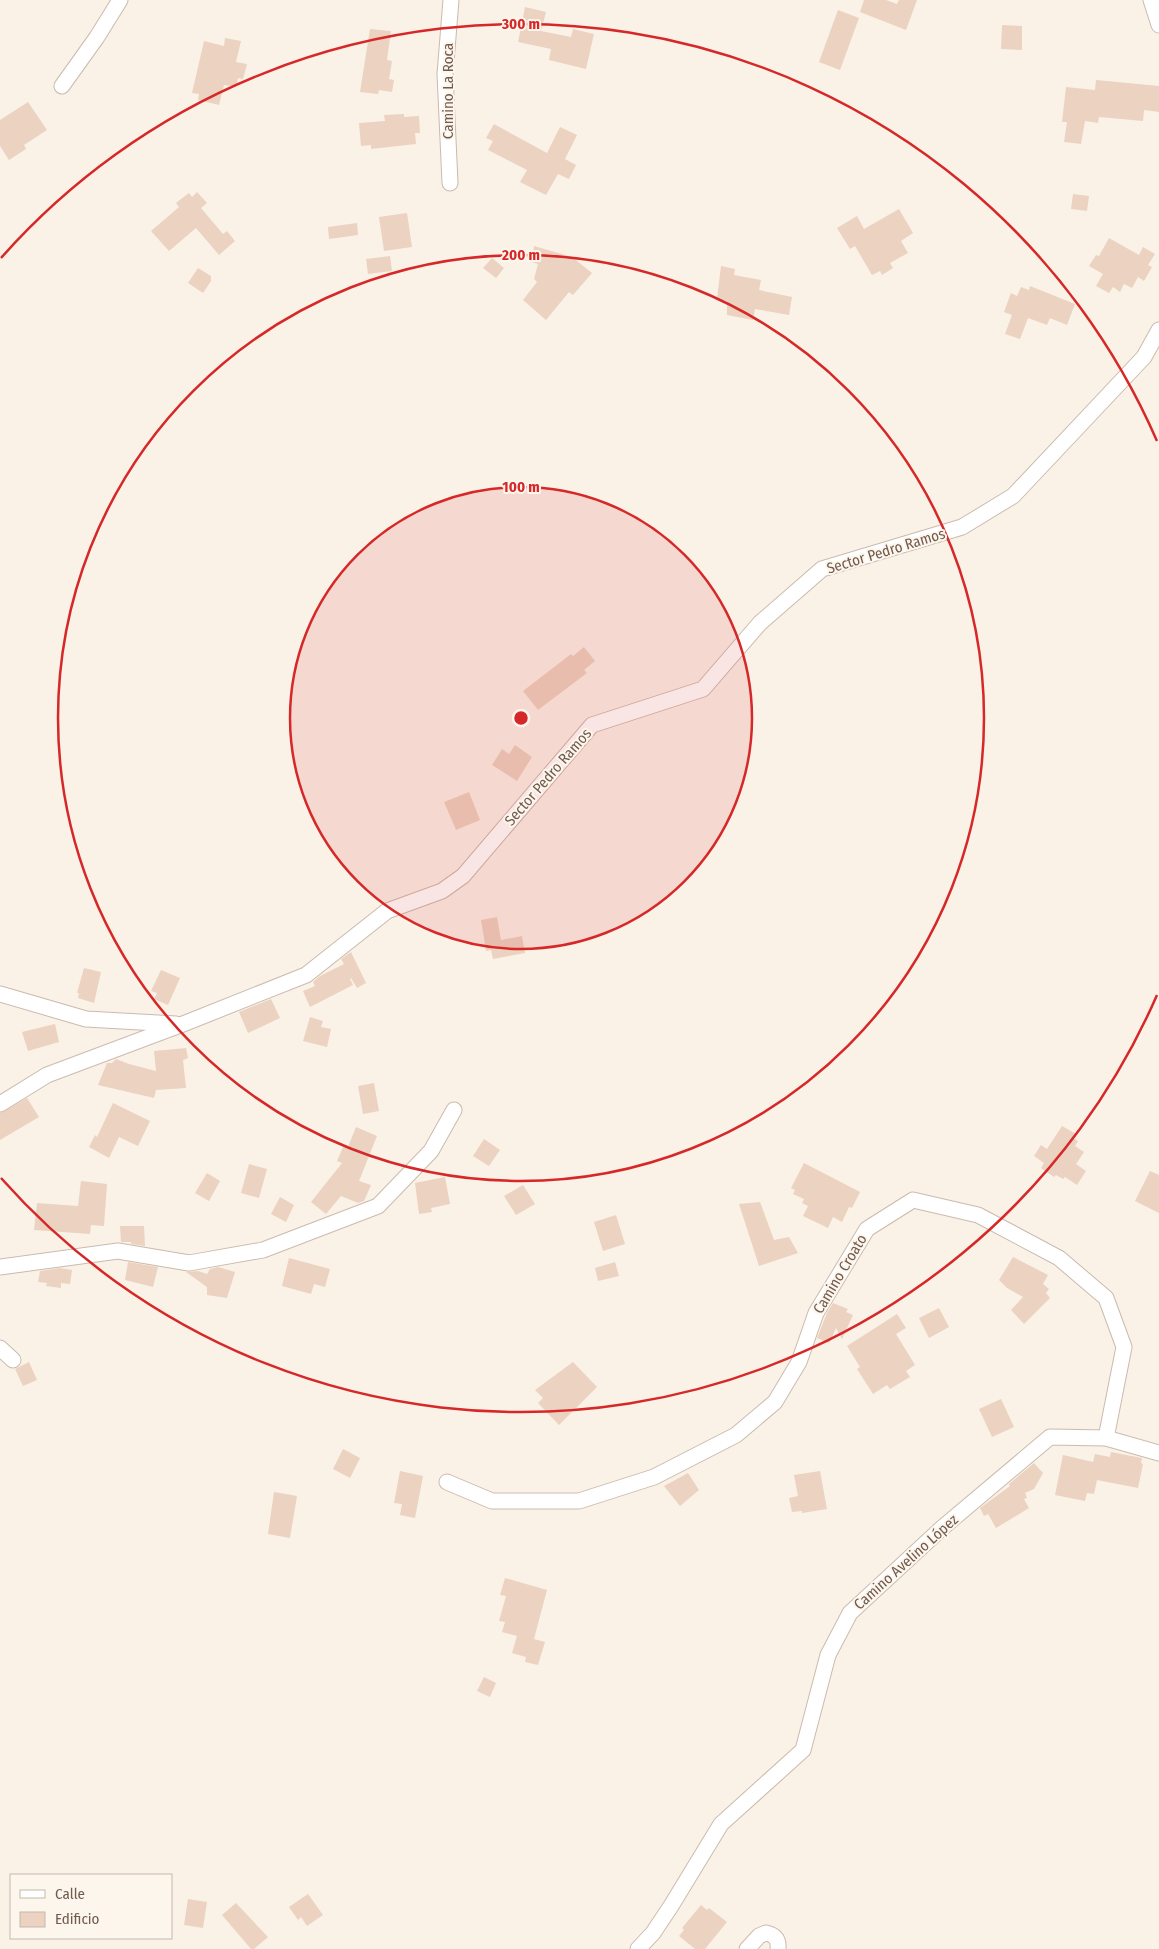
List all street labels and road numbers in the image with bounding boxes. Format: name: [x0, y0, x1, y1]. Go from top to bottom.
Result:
street label: Camino La Roca: [439, 43, 457, 139]
street label: Sector Pedro Ramos: [825, 524, 947, 578]
street label: Sector Pedro Ramos: [501, 725, 595, 829]
street label: Camino Croato: [809, 1231, 871, 1317]
street label: Camino Avelino López: [850, 1510, 962, 1613]

